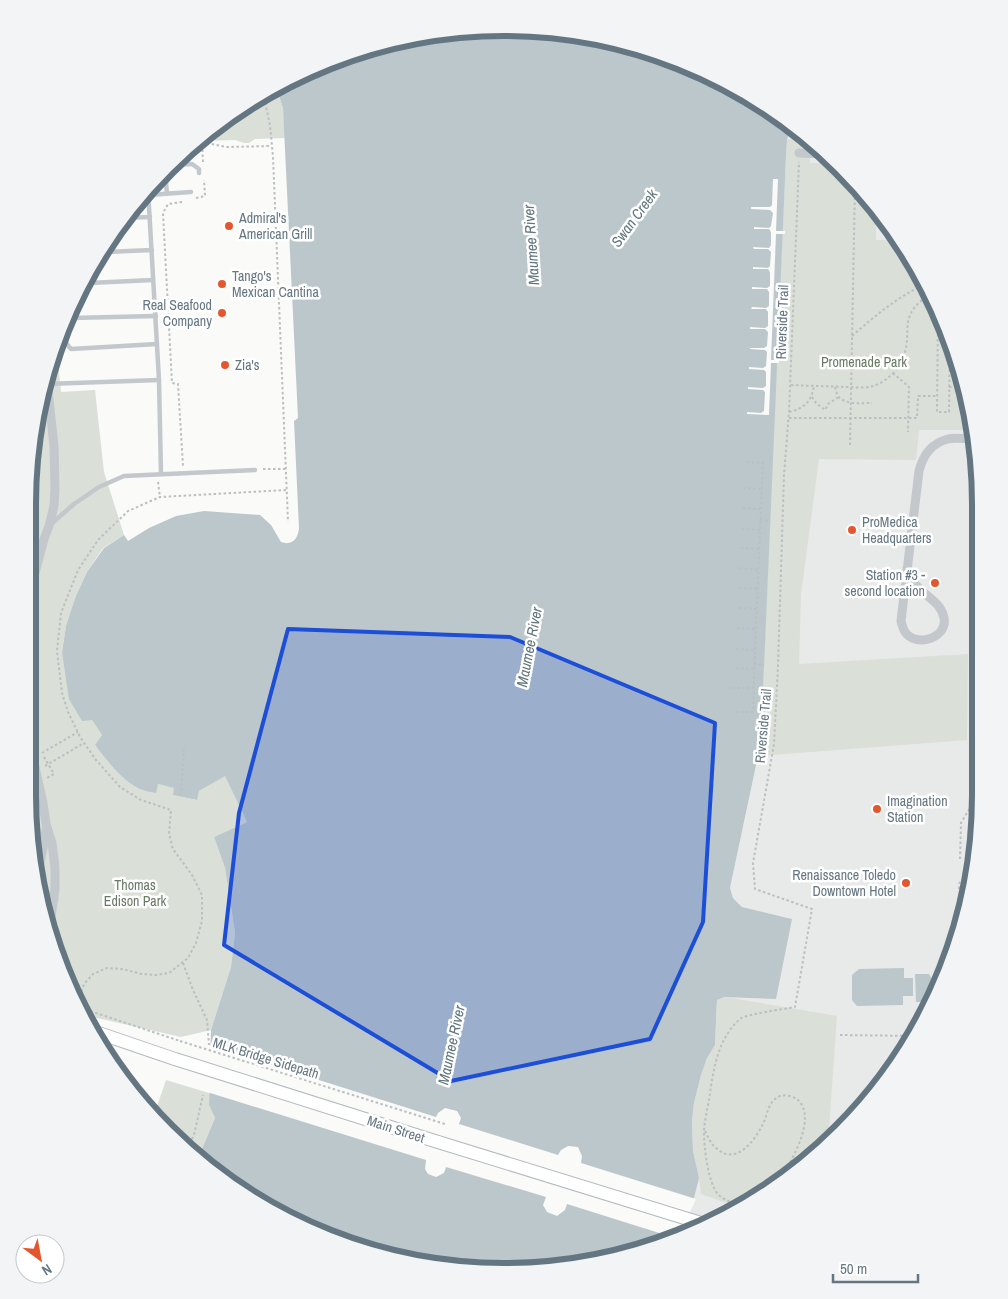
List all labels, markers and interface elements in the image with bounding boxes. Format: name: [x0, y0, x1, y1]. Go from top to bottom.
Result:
water label: Swan Creek: [606, 184, 663, 251]
water label: Maumee River: [518, 203, 544, 286]
place label: Admiral's American Grill: [238, 209, 312, 243]
marker: Admiral's American Grill: [223, 220, 235, 232]
place label: Tango's Mexican Cantina: [232, 267, 319, 301]
marker: Tango's Mexican Cantina: [216, 278, 228, 290]
street label: Riverside Trail: [772, 284, 792, 360]
place label: Real Seafood Company: [142, 296, 212, 330]
marker: Real Seafood Company: [216, 307, 228, 319]
park label: Promenade Park: [821, 353, 907, 371]
place label: Zia's: [235, 356, 260, 374]
marker: Zia's: [219, 359, 231, 371]
place label: ProMedica Headquarters: [862, 513, 932, 547]
marker: ProMedica Headquarters: [846, 524, 858, 536]
place label: Station #3 - second location: [845, 566, 925, 600]
marker: Station #3 - second location: [929, 577, 941, 589]
water label: Maumee River: [511, 605, 547, 689]
street label: Riverside Trail: [751, 688, 775, 764]
place label: Imagination Station: [887, 792, 948, 826]
marker: Imagination Station: [871, 803, 883, 815]
place label: Renaissance Toledo Downtown Hotel: [792, 866, 896, 900]
park label: Thomas Edison Park: [104, 876, 167, 910]
marker: Renaissance Toledo Downtown Hotel: [900, 877, 912, 889]
water label: Maumee River: [432, 1002, 470, 1087]
street label: MLK Bridge Sidepath: [211, 1033, 321, 1083]
street label: Main Street: [365, 1111, 427, 1147]
north arrow: [15, 1234, 65, 1284]
scale bar: [833, 1252, 918, 1284]
text: 50 m: [840, 1258, 867, 1279]
text: N: [39, 1260, 55, 1280]

